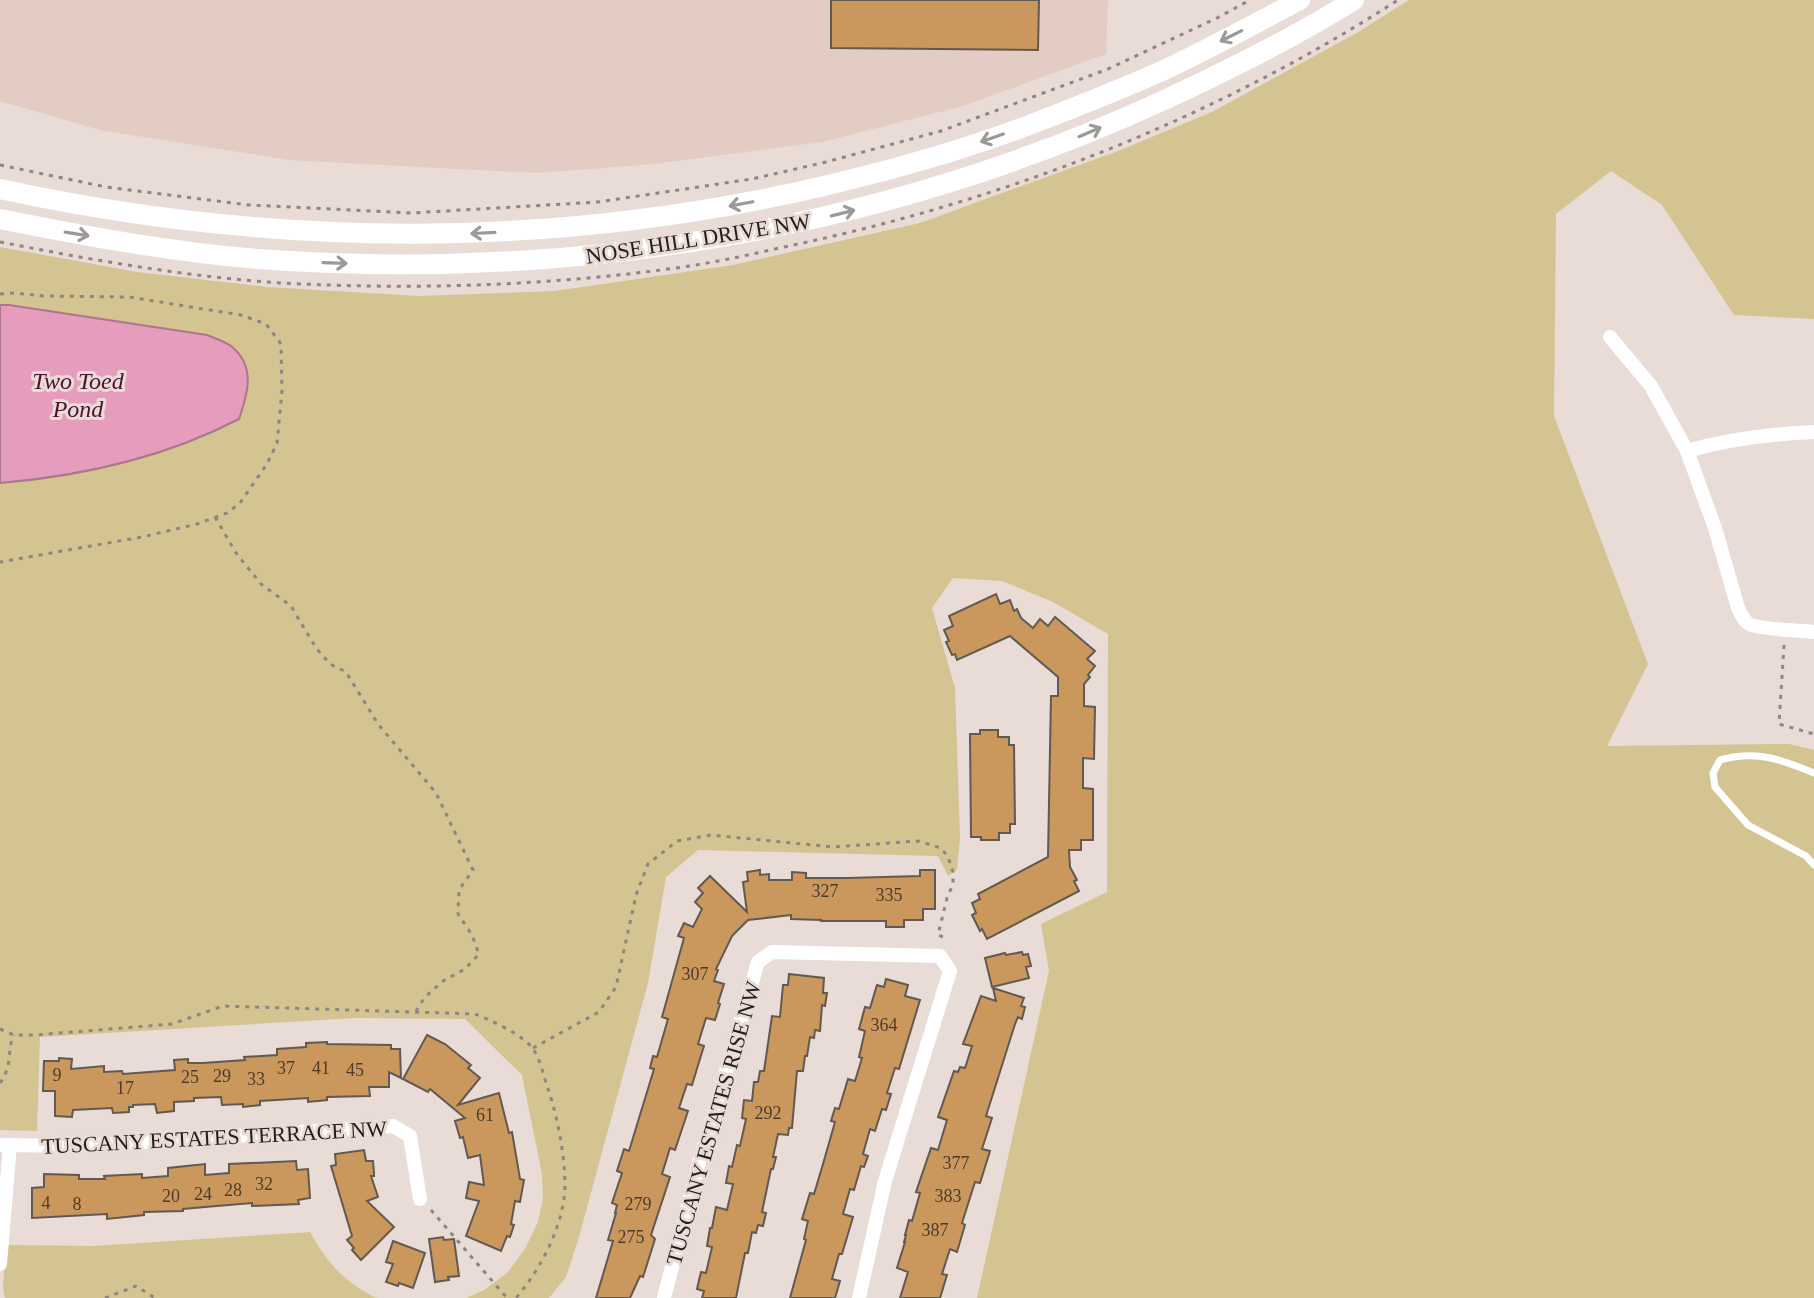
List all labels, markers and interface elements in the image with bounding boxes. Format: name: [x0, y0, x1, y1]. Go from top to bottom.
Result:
one-way arrow: [1220, 28, 1243, 44]
one-way arrow: [1077, 124, 1102, 139]
one-way arrow: [980, 132, 1005, 146]
one-way arrow: [729, 197, 754, 212]
one-way arrow: [829, 204, 855, 219]
street label: NOSE HILL DRIVE NW: [584, 208, 812, 269]
one-way arrow: [470, 226, 497, 241]
one-way arrow: [63, 227, 89, 242]
one-way arrow: [321, 255, 348, 270]
water label: Two Toed Pond: [32, 368, 125, 422]
house number: 327: [812, 881, 839, 901]
house number: 335: [876, 885, 903, 905]
house number: 307: [682, 964, 709, 984]
street label: TUSCANY ESTATES RISE NW: [661, 978, 766, 1268]
house number: 364: [871, 1015, 898, 1035]
house number: 37: [277, 1058, 295, 1078]
house number: 41: [312, 1058, 330, 1078]
house number: 45: [346, 1060, 364, 1080]
house number: 9: [53, 1065, 62, 1085]
house number: 29: [213, 1066, 231, 1086]
house number: 25: [181, 1067, 199, 1087]
house number: 33: [247, 1069, 265, 1089]
house number: 17: [116, 1078, 134, 1098]
house number: 292: [755, 1103, 782, 1123]
house number: 61: [476, 1105, 494, 1125]
street label: TUSCANY ESTATES TERRACE NW: [41, 1116, 388, 1159]
house number: 377: [943, 1153, 970, 1173]
house number: 32: [255, 1174, 273, 1194]
house number: 28: [224, 1180, 242, 1200]
house number: 24: [194, 1184, 212, 1204]
house number: 20: [162, 1186, 180, 1206]
house number: 383: [935, 1186, 962, 1206]
house number: 4: [42, 1193, 51, 1213]
house number: 8: [73, 1194, 82, 1214]
house number: 279: [625, 1194, 652, 1214]
house number: 387: [922, 1220, 949, 1240]
house number: 275: [618, 1227, 645, 1247]

